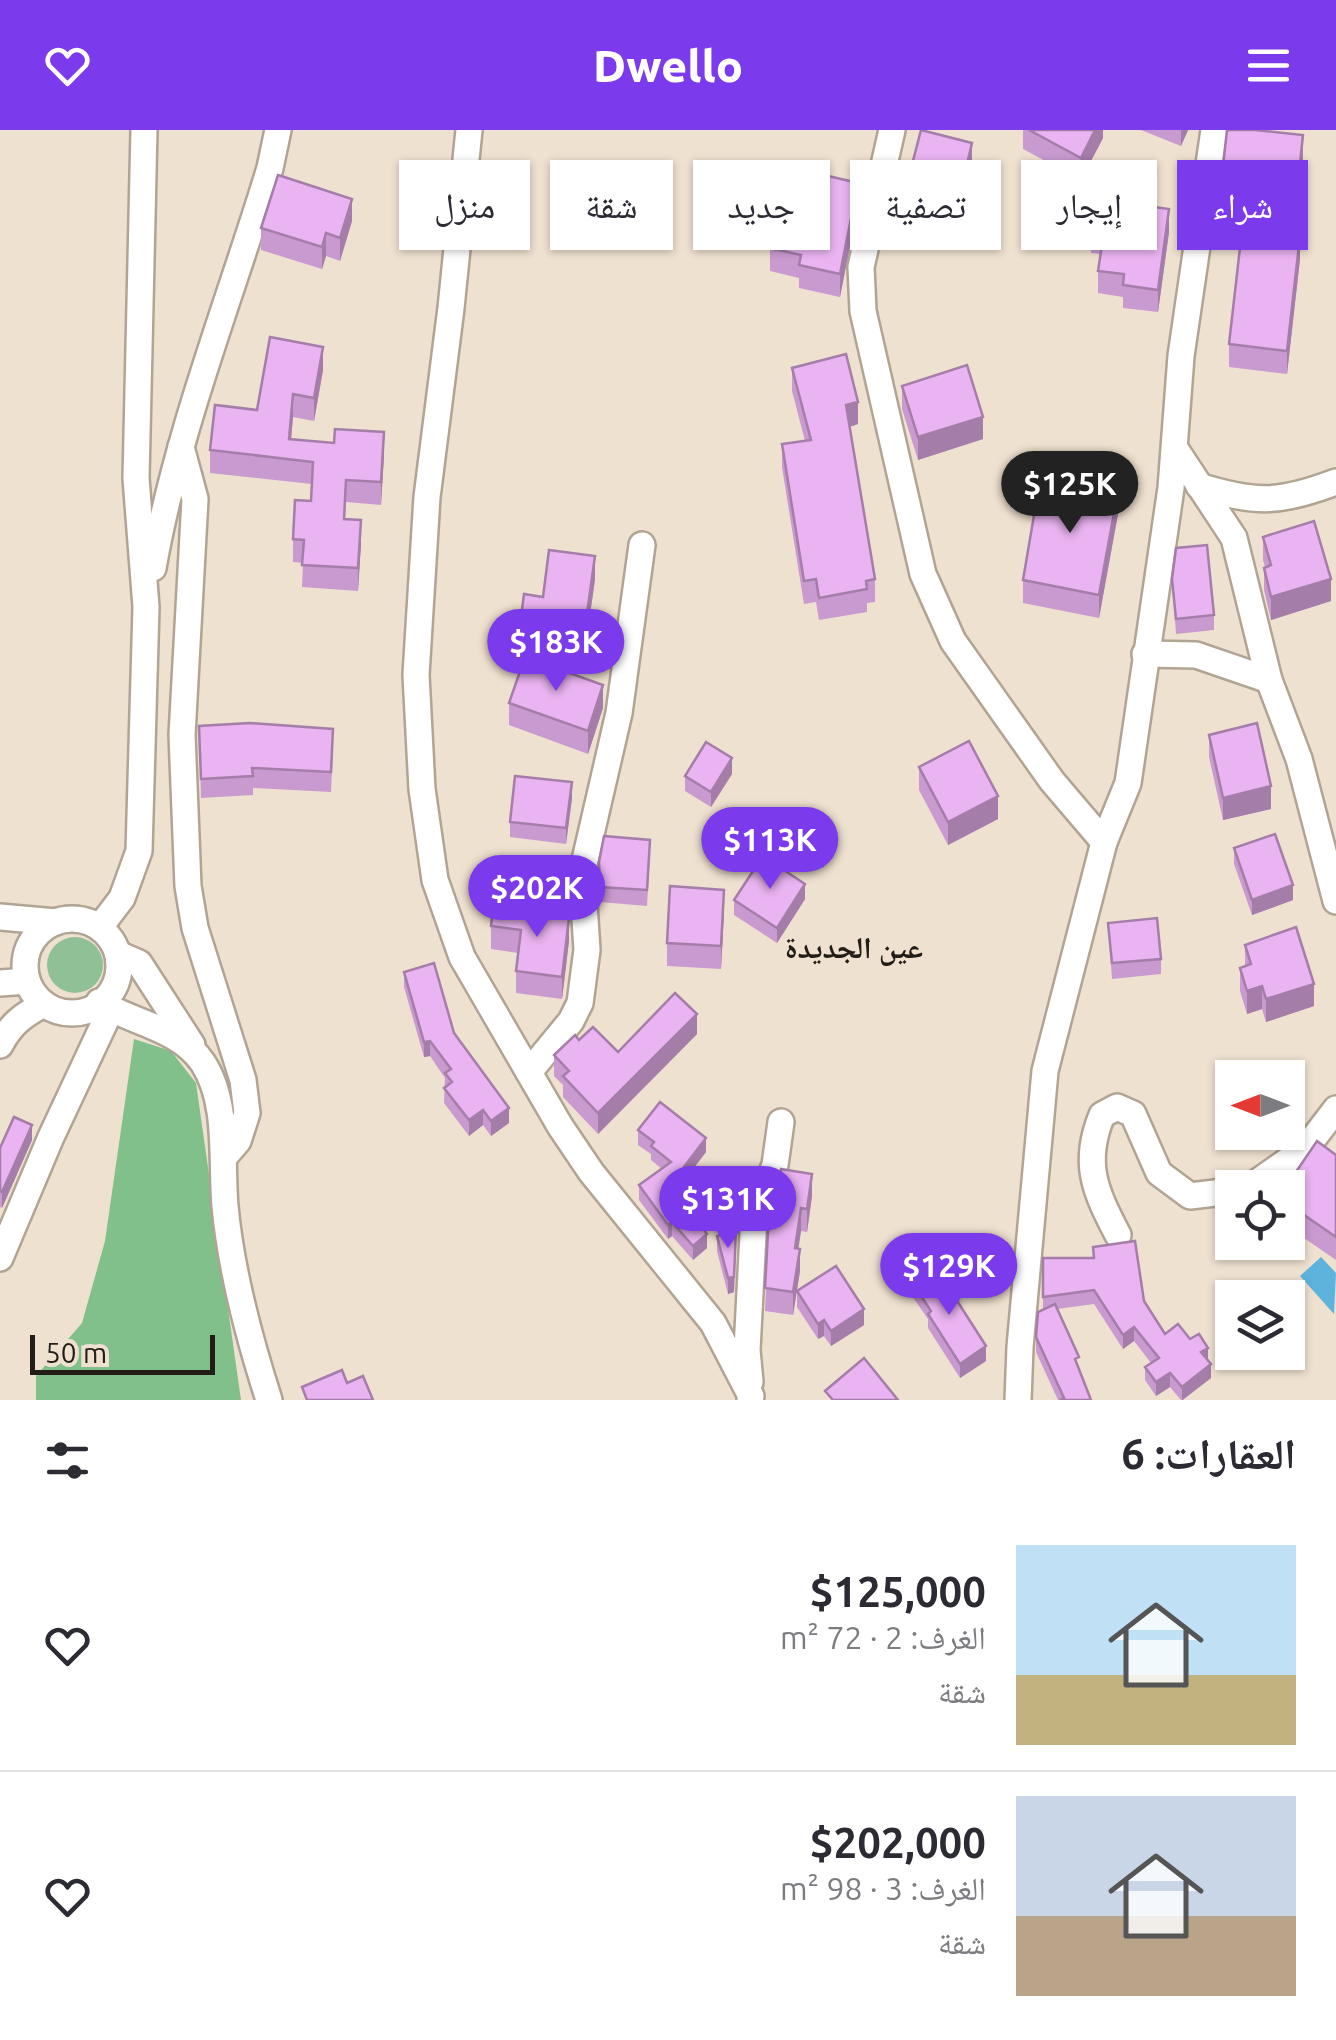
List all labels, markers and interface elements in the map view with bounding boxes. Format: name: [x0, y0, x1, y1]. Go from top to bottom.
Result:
icon: heart: [40, 38, 95, 93]
icon: menu: [1241, 38, 1296, 93]
text: Dwello: [593, 40, 743, 91]
chip: منزل: [399, 160, 530, 250]
chip: شقة: [550, 160, 673, 250]
chip: جديد: [693, 160, 830, 250]
chip: تصفية: [850, 160, 1001, 250]
chip: إيجار: [1021, 160, 1157, 250]
chip: شراء: [1177, 160, 1308, 250]
pin: $125K: [1000, 451, 1140, 536]
text: $125K: [1023, 465, 1117, 501]
pin: $183K: [486, 609, 626, 694]
text: $183K: [509, 623, 603, 659]
pin: $113K: [700, 807, 840, 892]
text: $113K: [723, 821, 817, 857]
pin: $202K: [467, 855, 607, 940]
text: $202K: [490, 869, 584, 905]
district label: عين الجديدة: [785, 930, 923, 966]
north arrow: [1215, 1060, 1305, 1150]
map controls: [1215, 1060, 1305, 1370]
pin: $131K: [658, 1166, 798, 1251]
button: locate: [1215, 1170, 1305, 1260]
text: $131K: [681, 1180, 775, 1216]
pin: $129K: [879, 1233, 1019, 1318]
text: $129K: [902, 1247, 996, 1283]
button: layers: [1215, 1280, 1305, 1370]
scale bar: [30, 1330, 215, 1374]
text: 50 m: [45, 1337, 107, 1368]
text: العقارات: 6: [1121, 1430, 1296, 1477]
icon: filters: [40, 1433, 95, 1488]
text: $125,000: [810, 1568, 986, 1615]
icon: home: [1096, 1585, 1216, 1705]
icon: heart: [40, 1618, 95, 1673]
text: الغرف: 2 · 72 m²: [780, 1619, 986, 1655]
text: شقة: [938, 1673, 986, 1709]
text: $202,000: [810, 1819, 986, 1866]
icon: home: [1096, 1836, 1216, 1956]
icon: heart: [40, 1869, 95, 1924]
text: الغرف: 3 · 98 m²: [780, 1870, 986, 1906]
text: شقة: [938, 1924, 986, 1960]

